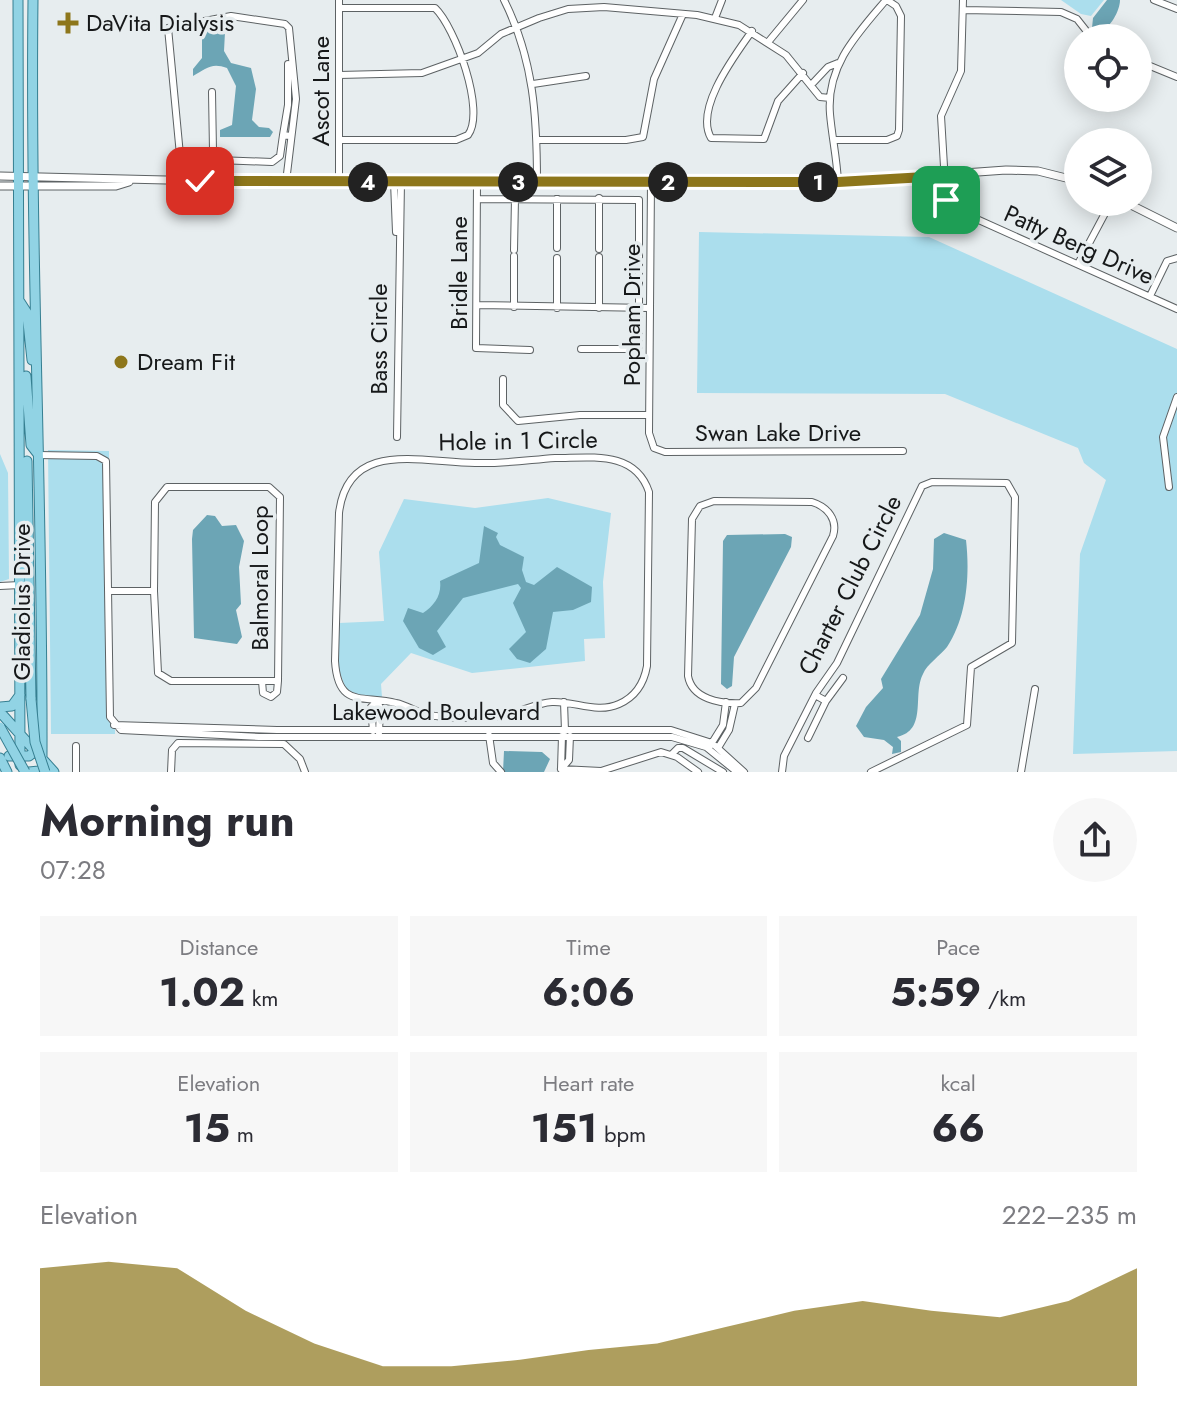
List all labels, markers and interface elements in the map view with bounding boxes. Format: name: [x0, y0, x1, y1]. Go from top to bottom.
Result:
place label: DaVita Dialysis: [86, 5, 234, 40]
marker: DaVita Dialysis: [57, 12, 79, 34]
map controls: [1064, 24, 1152, 216]
button: locate: [1064, 24, 1152, 112]
street label: Ascot Lane: [303, 36, 338, 146]
button: layers: [1064, 128, 1152, 216]
pin: [166, 147, 234, 215]
icon: check: [178, 159, 222, 203]
pin: 4: [348, 162, 388, 202]
pin: 3: [498, 162, 538, 202]
pin: 2: [648, 162, 688, 202]
pin: 1: [798, 162, 838, 202]
text: 4: [360, 166, 376, 198]
text: 3: [511, 166, 525, 198]
text: 2: [661, 166, 675, 198]
text: 1: [812, 166, 824, 198]
pin: [912, 166, 980, 234]
icon: arrive: [924, 178, 968, 222]
street label: Patty Berg Drive: [998, 196, 1160, 293]
street label: Bridle Lane: [441, 216, 476, 330]
street label: Popham Drive: [614, 244, 649, 386]
street label: Bass Circle: [361, 283, 396, 395]
place label: Dream Fit: [137, 344, 235, 379]
marker: Dream Fit: [112, 353, 130, 371]
street label: Swan Lake Drive: [695, 415, 861, 450]
street label: Hole in 1 Circle: [438, 422, 598, 459]
street label: Charter Club Circle: [789, 489, 910, 681]
street label: Balmoral Loop: [242, 505, 277, 651]
street label: Gladiolus Drive: [4, 523, 39, 681]
street label: Lakewood Boulevard: [332, 694, 540, 729]
text: Morning run: [40, 789, 295, 853]
button: share: [1053, 798, 1137, 882]
text: 07:28: [40, 851, 106, 889]
text: Distance: [179, 931, 258, 963]
text: Time: [566, 931, 611, 963]
text: Pace: [936, 931, 980, 963]
text: 1.02: [159, 963, 245, 1021]
text: 6:06: [542, 963, 635, 1021]
text: 5:59: [890, 963, 981, 1021]
text: km: [245, 982, 279, 1014]
text: /km: [981, 982, 1026, 1014]
text: Elevation: [177, 1067, 260, 1099]
text: Heart rate: [543, 1067, 634, 1099]
text: kcal: [940, 1067, 976, 1099]
text: 15: [184, 1099, 230, 1157]
text: 151: [531, 1099, 597, 1157]
text: 66: [931, 1099, 985, 1157]
text: m: [230, 1118, 254, 1150]
text: bpm: [597, 1118, 646, 1150]
text: Elevation: [40, 1196, 138, 1234]
text: 222–235 m: [1002, 1196, 1137, 1234]

